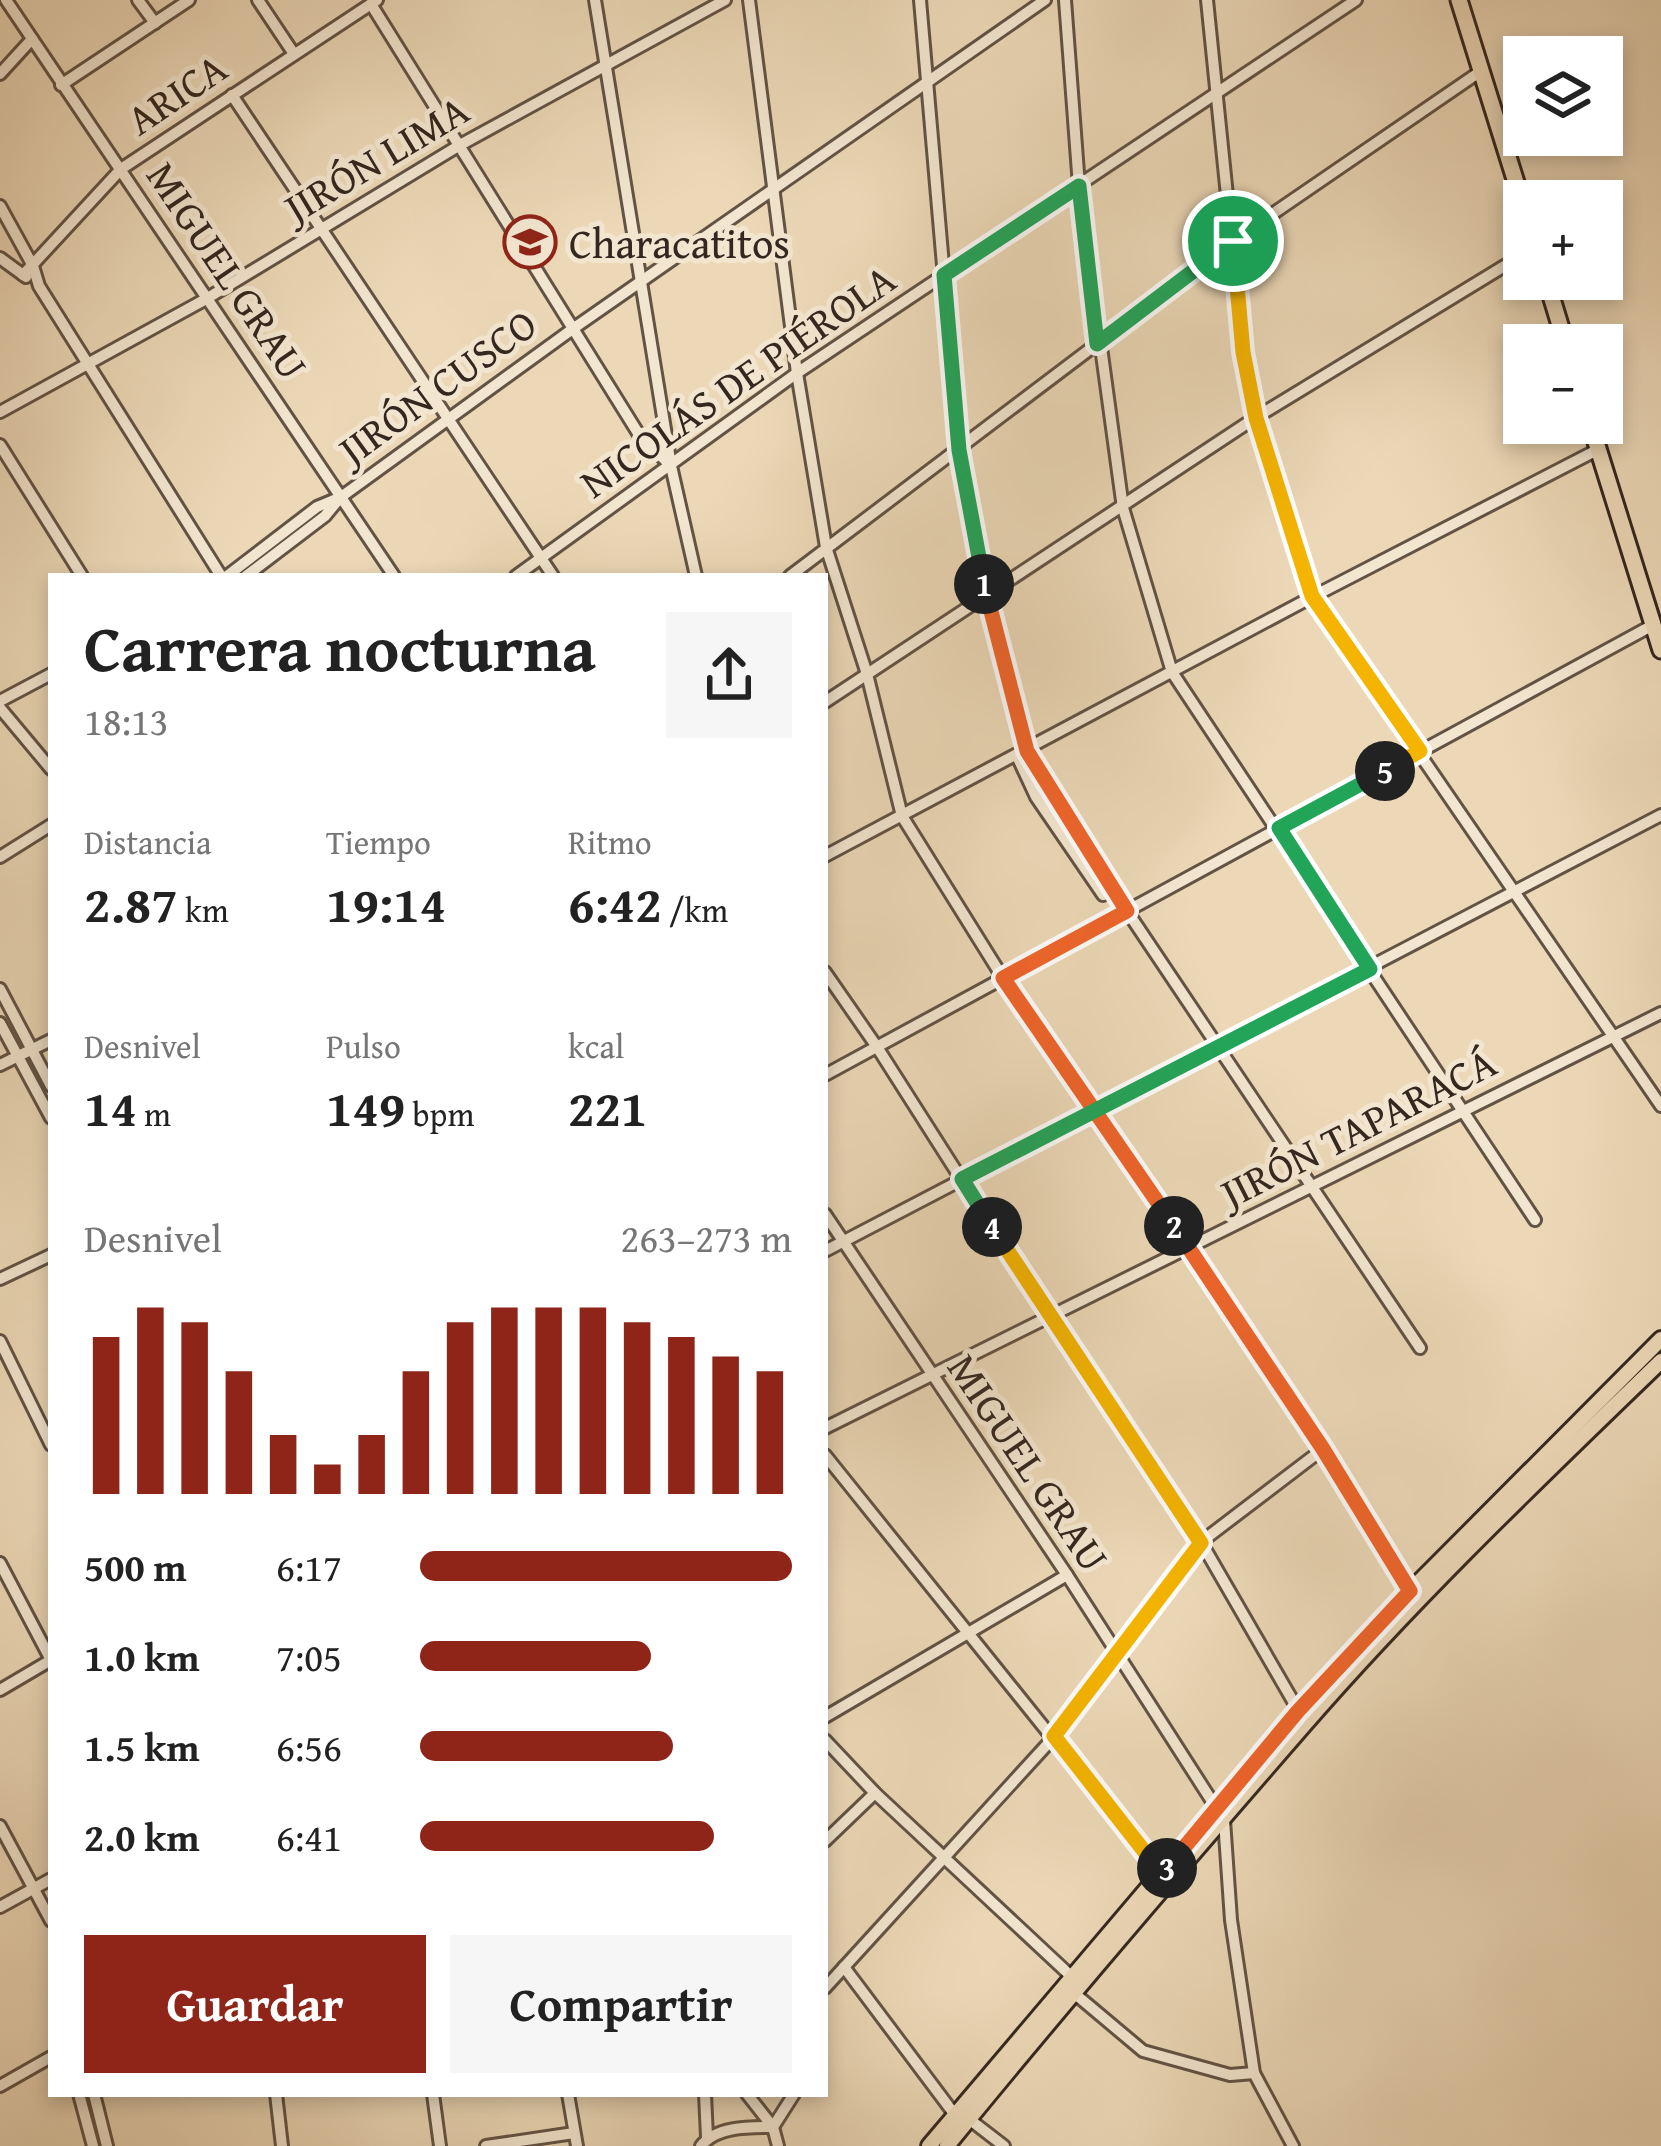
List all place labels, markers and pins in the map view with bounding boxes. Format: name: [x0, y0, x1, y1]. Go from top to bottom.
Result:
pin: [1182, 190, 1284, 292]
place label: Characatitos: [569, 212, 790, 273]
school or university icon: Characatitos: [502, 214, 558, 270]
pin: 1: [954, 554, 1014, 614]
pin: 5: [1355, 741, 1415, 801]
pin: 2: [1144, 1196, 1204, 1256]
pin: 4: [962, 1197, 1022, 1257]
pin: 3: [1137, 1838, 1197, 1898]

